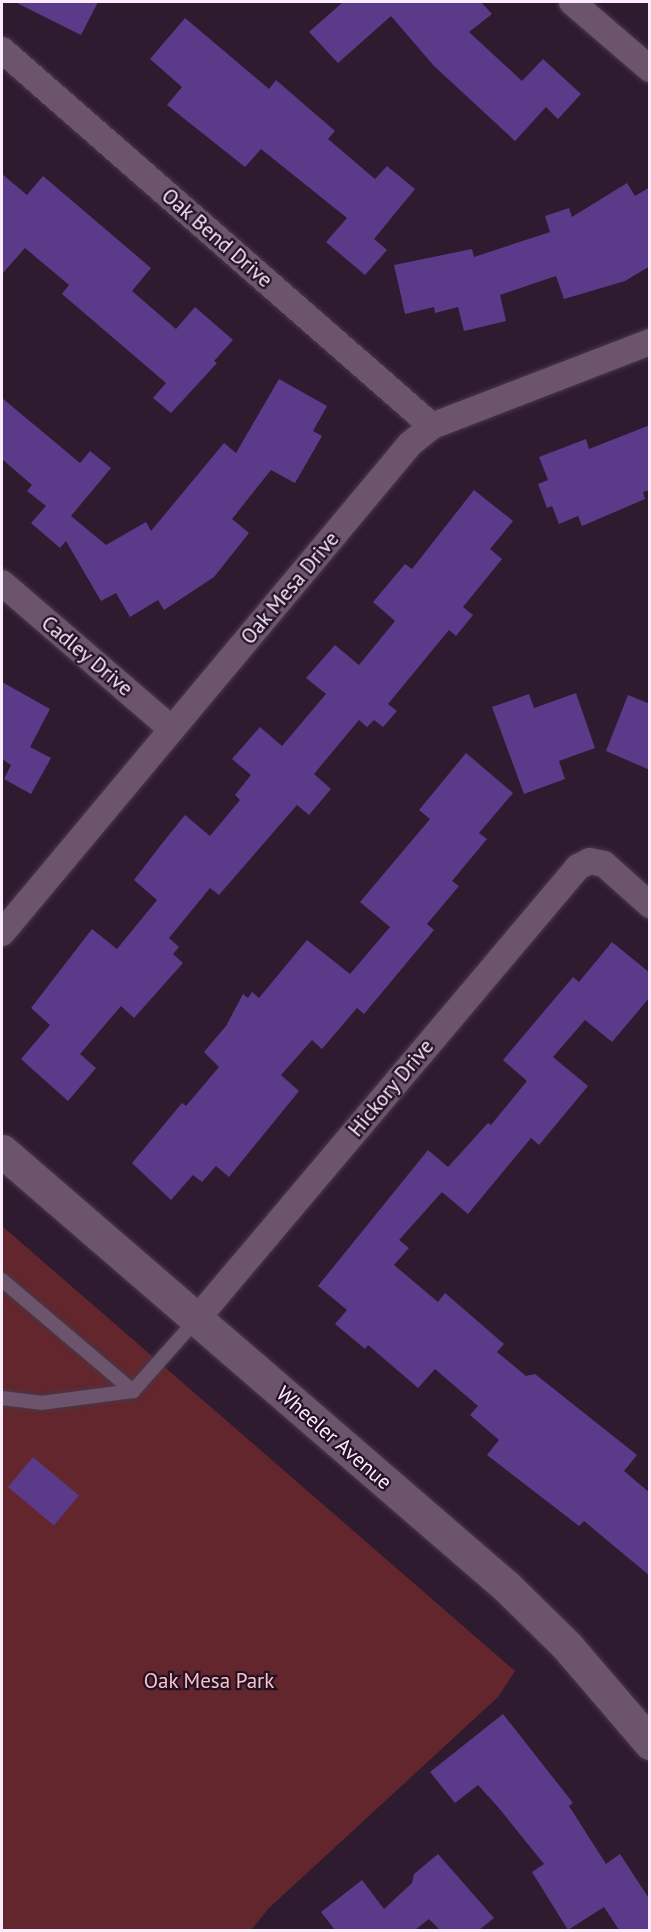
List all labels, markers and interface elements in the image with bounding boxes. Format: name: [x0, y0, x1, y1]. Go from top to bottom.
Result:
street label: Oak Bend Drive: [156, 183, 278, 293]
street label: Oak Mesa Drive: [235, 526, 345, 650]
street label: Cadley Drive: [36, 610, 138, 702]
street label: Hickory Drive: [343, 1034, 439, 1142]
street label: Wheeler Avenue: [271, 1381, 397, 1495]
park label: Oak Mesa Park: [143, 1668, 275, 1694]

